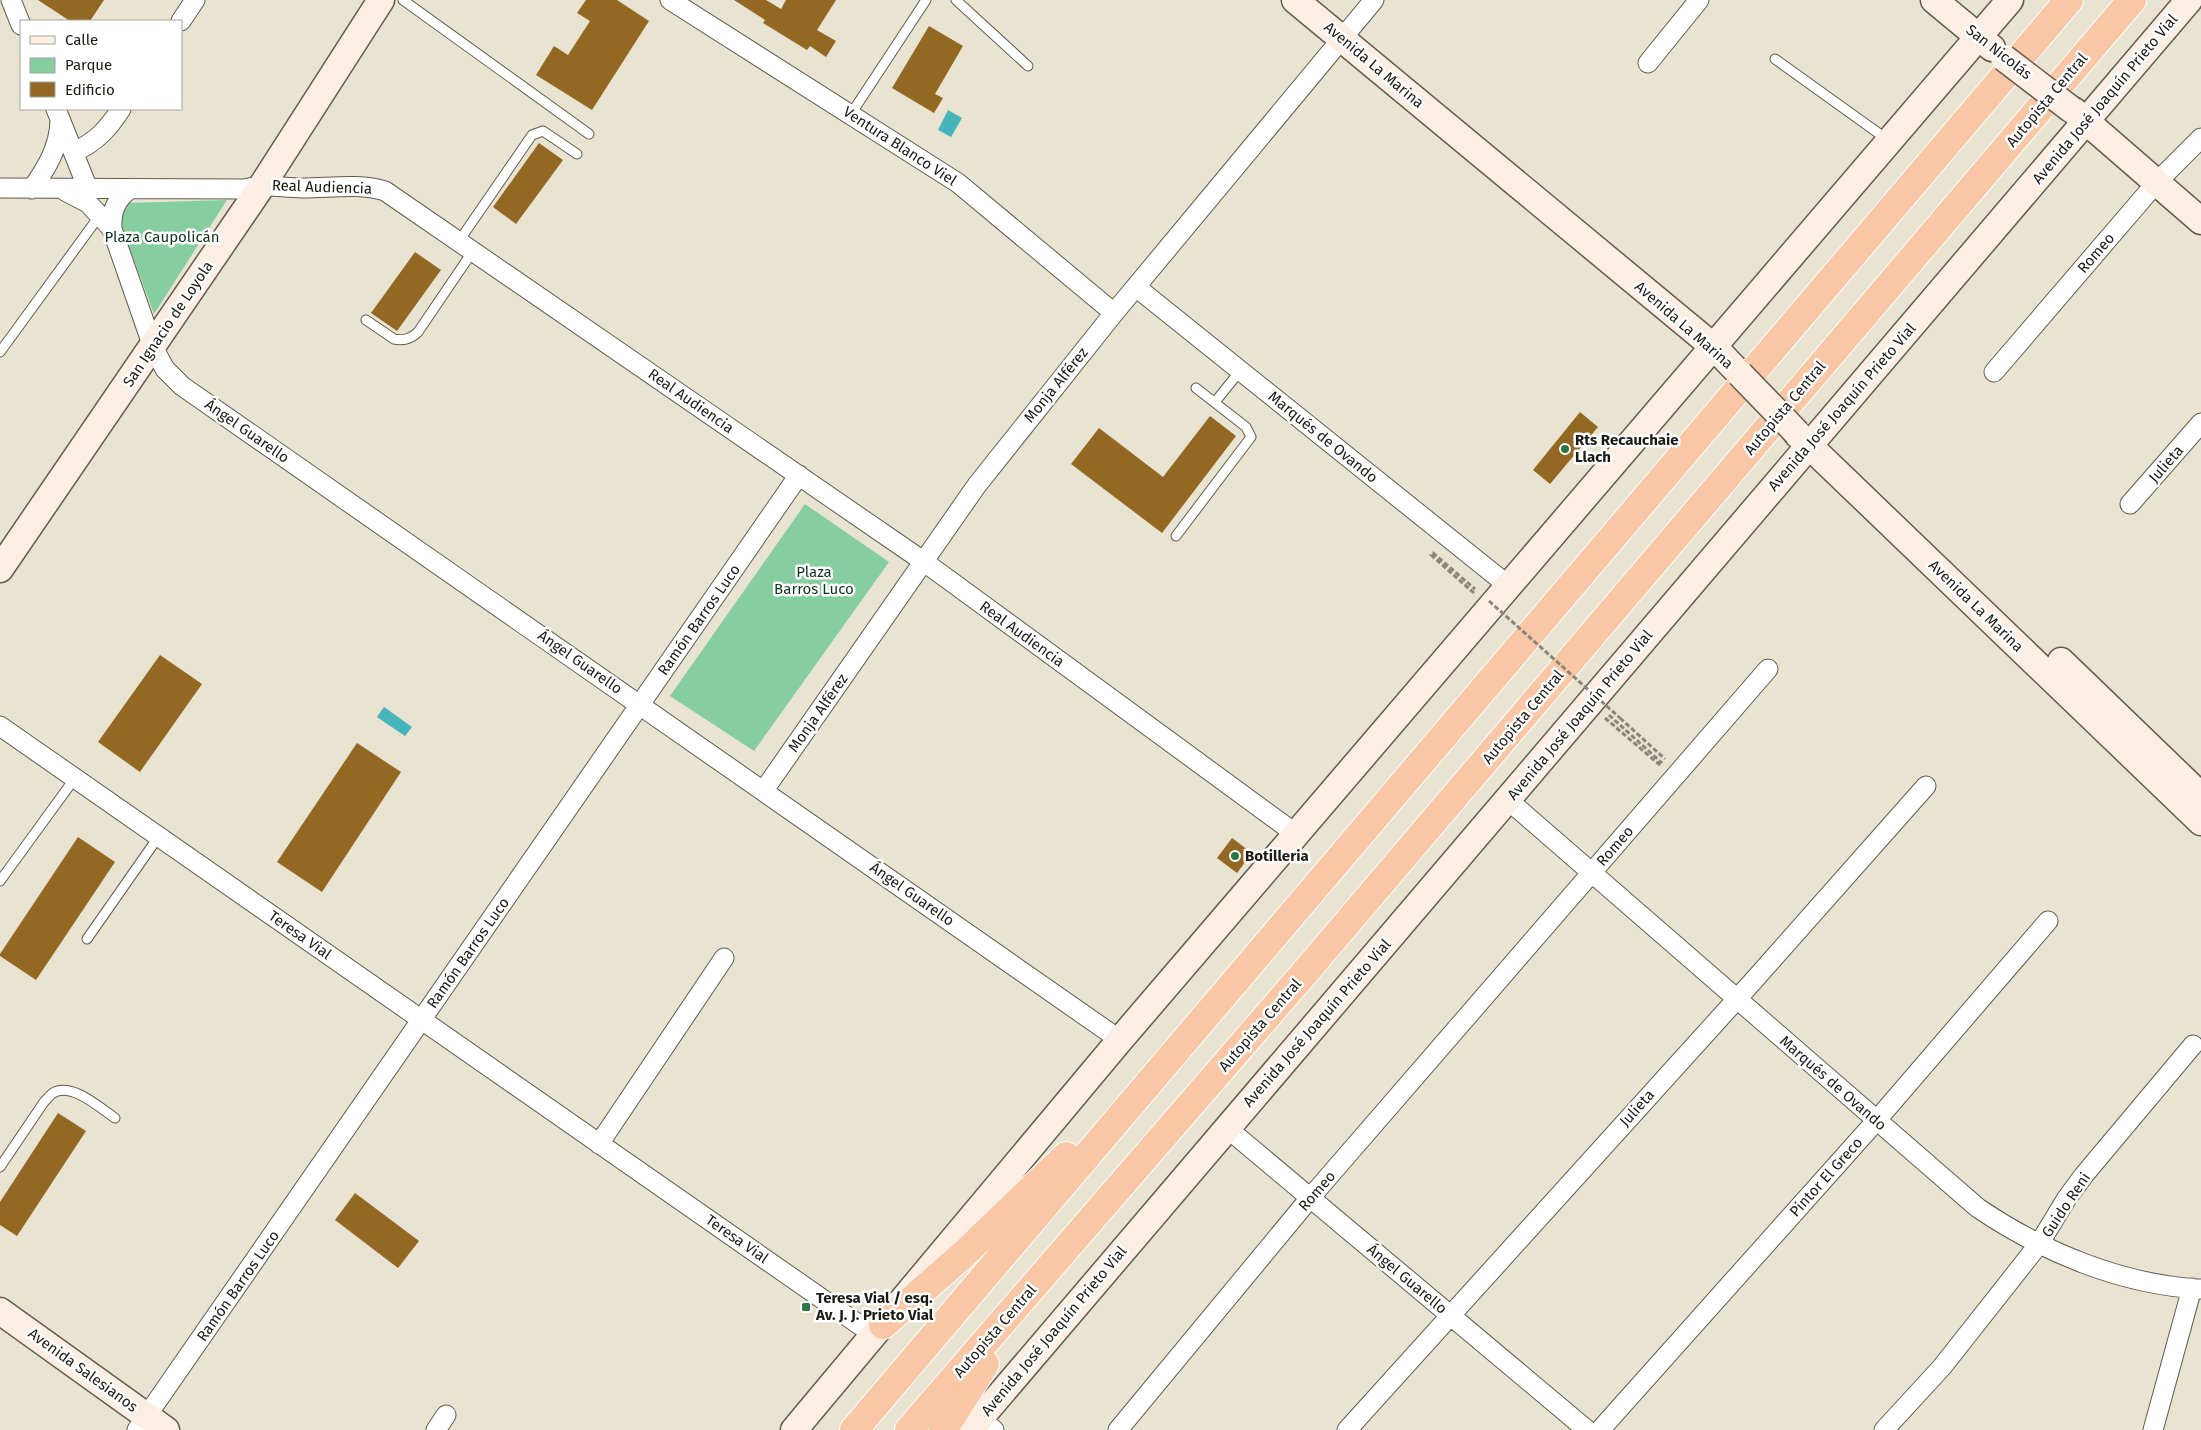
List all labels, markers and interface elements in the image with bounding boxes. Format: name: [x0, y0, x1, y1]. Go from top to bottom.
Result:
street label: Avenida José Joaquín Prieto Vial: [2029, 10, 2182, 188]
street label: Avenida La Marina: [1321, 18, 1427, 112]
legend: [20, 20, 182, 110]
street label: San Nicolás: [1963, 21, 2035, 83]
text: Calle: [65, 31, 98, 49]
street label: Autopista Central: [2002, 49, 2092, 151]
text: Parque: [65, 56, 112, 74]
text: Edificio: [65, 81, 115, 99]
street label: Ventura Blanco Viel: [840, 103, 961, 190]
street label: Real Audiencia: [272, 176, 372, 198]
park label: Plaza Caupolicán: [105, 228, 219, 246]
street label: Romeo: [2074, 229, 2118, 277]
street label: San Ignacio de Loyola: [119, 258, 217, 390]
street label: Avenida La Marina: [1631, 277, 1737, 373]
street label: Avenida José Joaquín Prieto Vial: [1764, 319, 1920, 495]
street label: Monja Alférez: [1020, 343, 1092, 426]
street label: Autopista Central: [1740, 357, 1830, 459]
street label: Real Audiencia: [645, 365, 737, 437]
street label: Marqués de Ovando: [1265, 387, 1381, 487]
street label: Ángel Guarello: [201, 395, 293, 467]
place label: Rts Recauchaie Llach: [1575, 431, 1679, 466]
street label: Julieta: [2145, 442, 2187, 486]
marker: Rts Recauchaie Llach: [1559, 443, 1571, 455]
street label: Avenida La Marina: [1925, 556, 2027, 656]
street label: Ramón Barros Luco: [654, 561, 744, 679]
park label: Plaza Barros Luco: [774, 563, 854, 598]
street label: Real Audiencia: [976, 597, 1068, 671]
street label: Ángel Guarello: [534, 626, 626, 698]
street label: Avenida José Joaquín Prieto Vial: [1504, 626, 1657, 804]
street label: Autopista Central: [1478, 666, 1568, 768]
street label: Monja Alférez: [784, 670, 852, 756]
street label: Romeo: [1593, 822, 1637, 870]
place label: Botilleria: [1245, 847, 1309, 865]
marker: Botilleria: [1229, 850, 1241, 862]
street label: Ángel Guarello: [866, 858, 958, 930]
street label: Ramón Barros Luco: [423, 894, 513, 1012]
street label: Teresa Vial: [265, 907, 335, 964]
street label: Avenida José Joaquín Prieto Vial: [1239, 935, 1395, 1111]
street label: Autopista Central: [1215, 974, 1306, 1075]
street label: Marqués de Ovando: [1776, 1032, 1890, 1134]
street label: Julieta: [1616, 1086, 1658, 1130]
street label: Pintor El Greco: [1786, 1134, 1866, 1220]
street label: Romeo: [1295, 1167, 1339, 1215]
street label: Guido Reni: [2038, 1169, 2094, 1241]
street label: Teresa Vial: [702, 1211, 772, 1268]
street label: Ramón Barros Luco: [193, 1227, 283, 1345]
street label: Ángel Guarello: [1363, 1240, 1451, 1318]
street label: Avenida José Joaquín Prieto Vial: [978, 1242, 1131, 1420]
street label: Autopista Central: [950, 1280, 1041, 1381]
place label: Teresa Vial / esq. Av. J. J. Prieto Vial: [815, 1289, 934, 1324]
marker: Teresa Vial / esq. Av. J. J. Prieto Vial: [800, 1301, 812, 1313]
street label: Avenida Salesianos: [25, 1324, 141, 1416]

